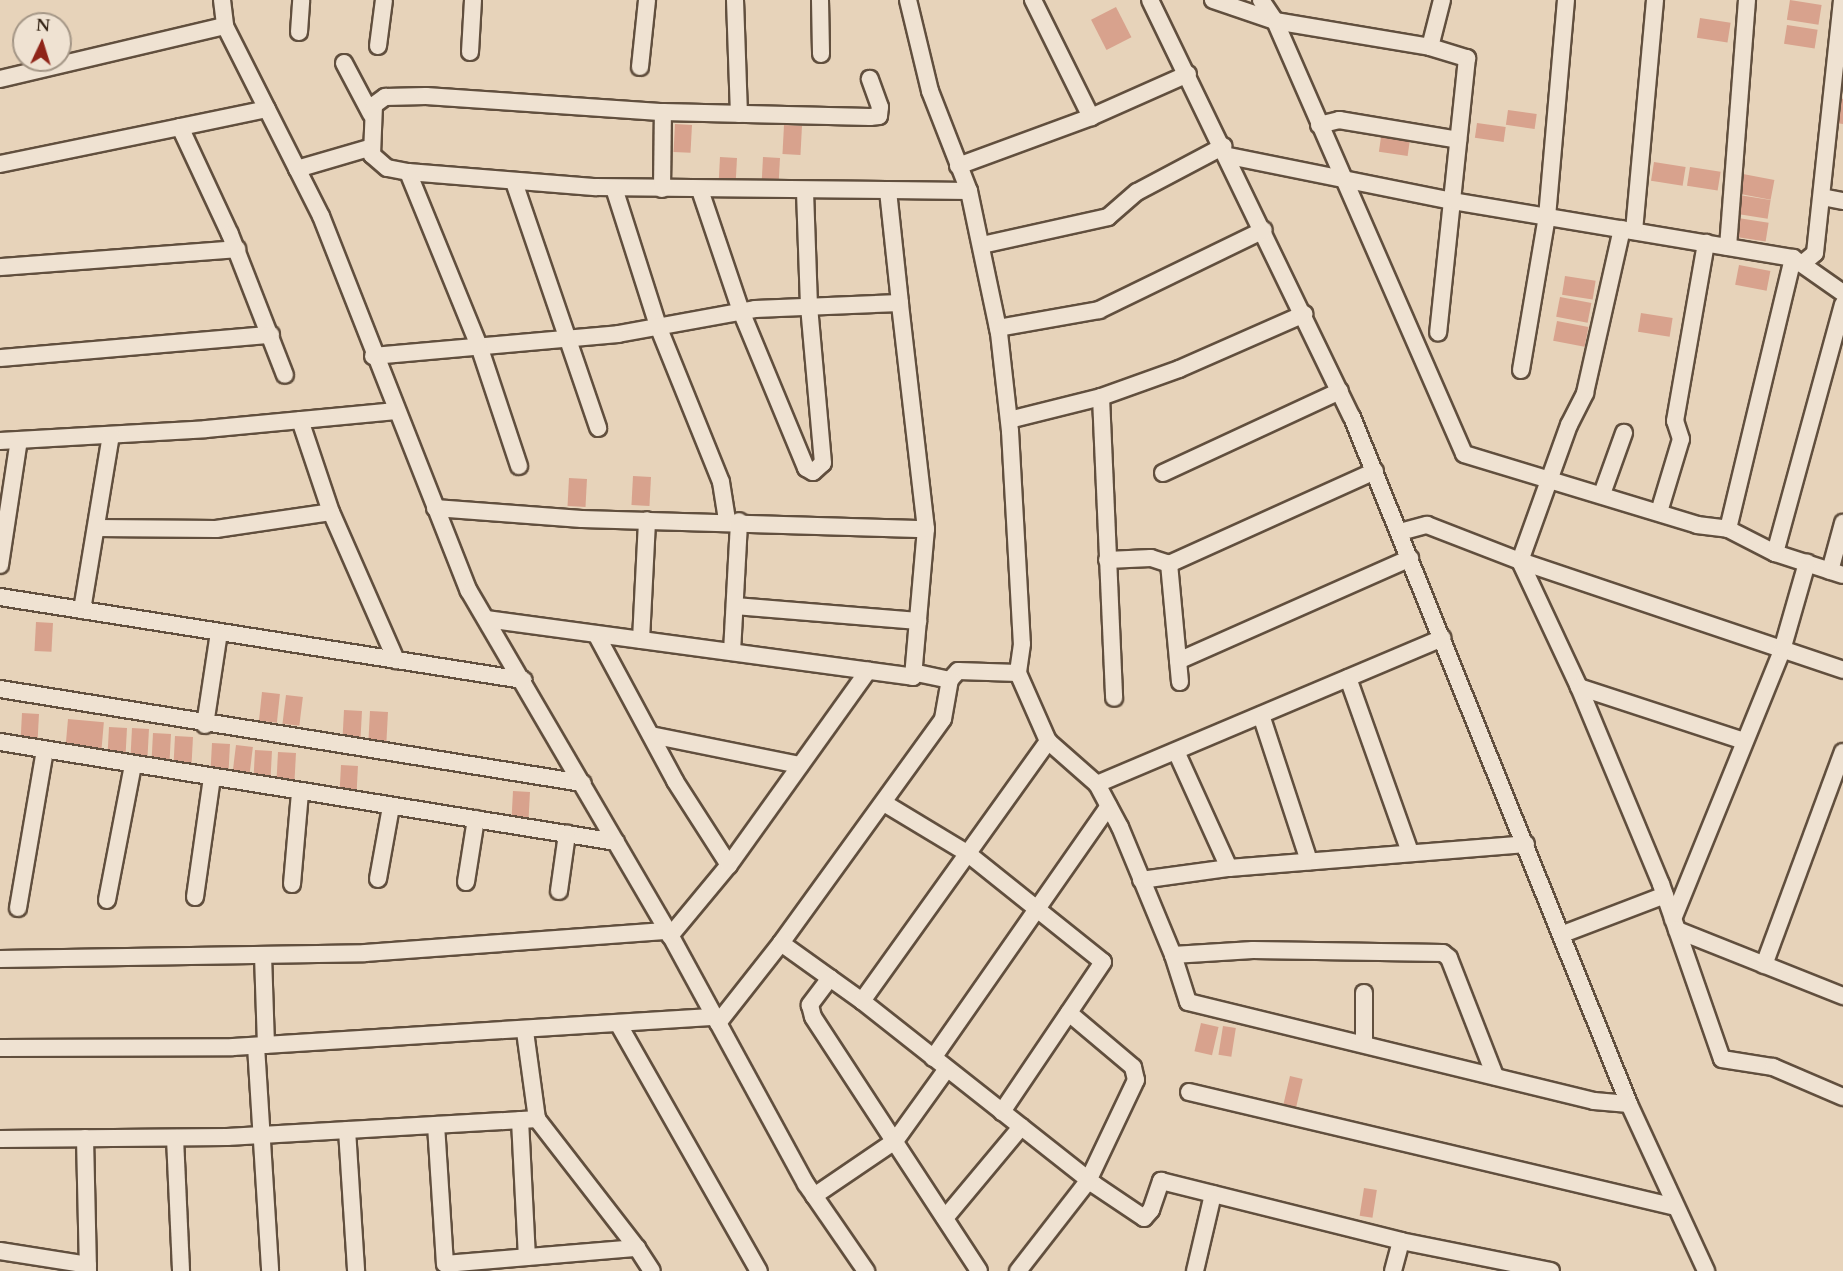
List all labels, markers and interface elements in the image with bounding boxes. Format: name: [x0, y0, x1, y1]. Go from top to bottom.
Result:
north arrow: [12, 12, 72, 72]
text: N: [35, 15, 51, 37]

